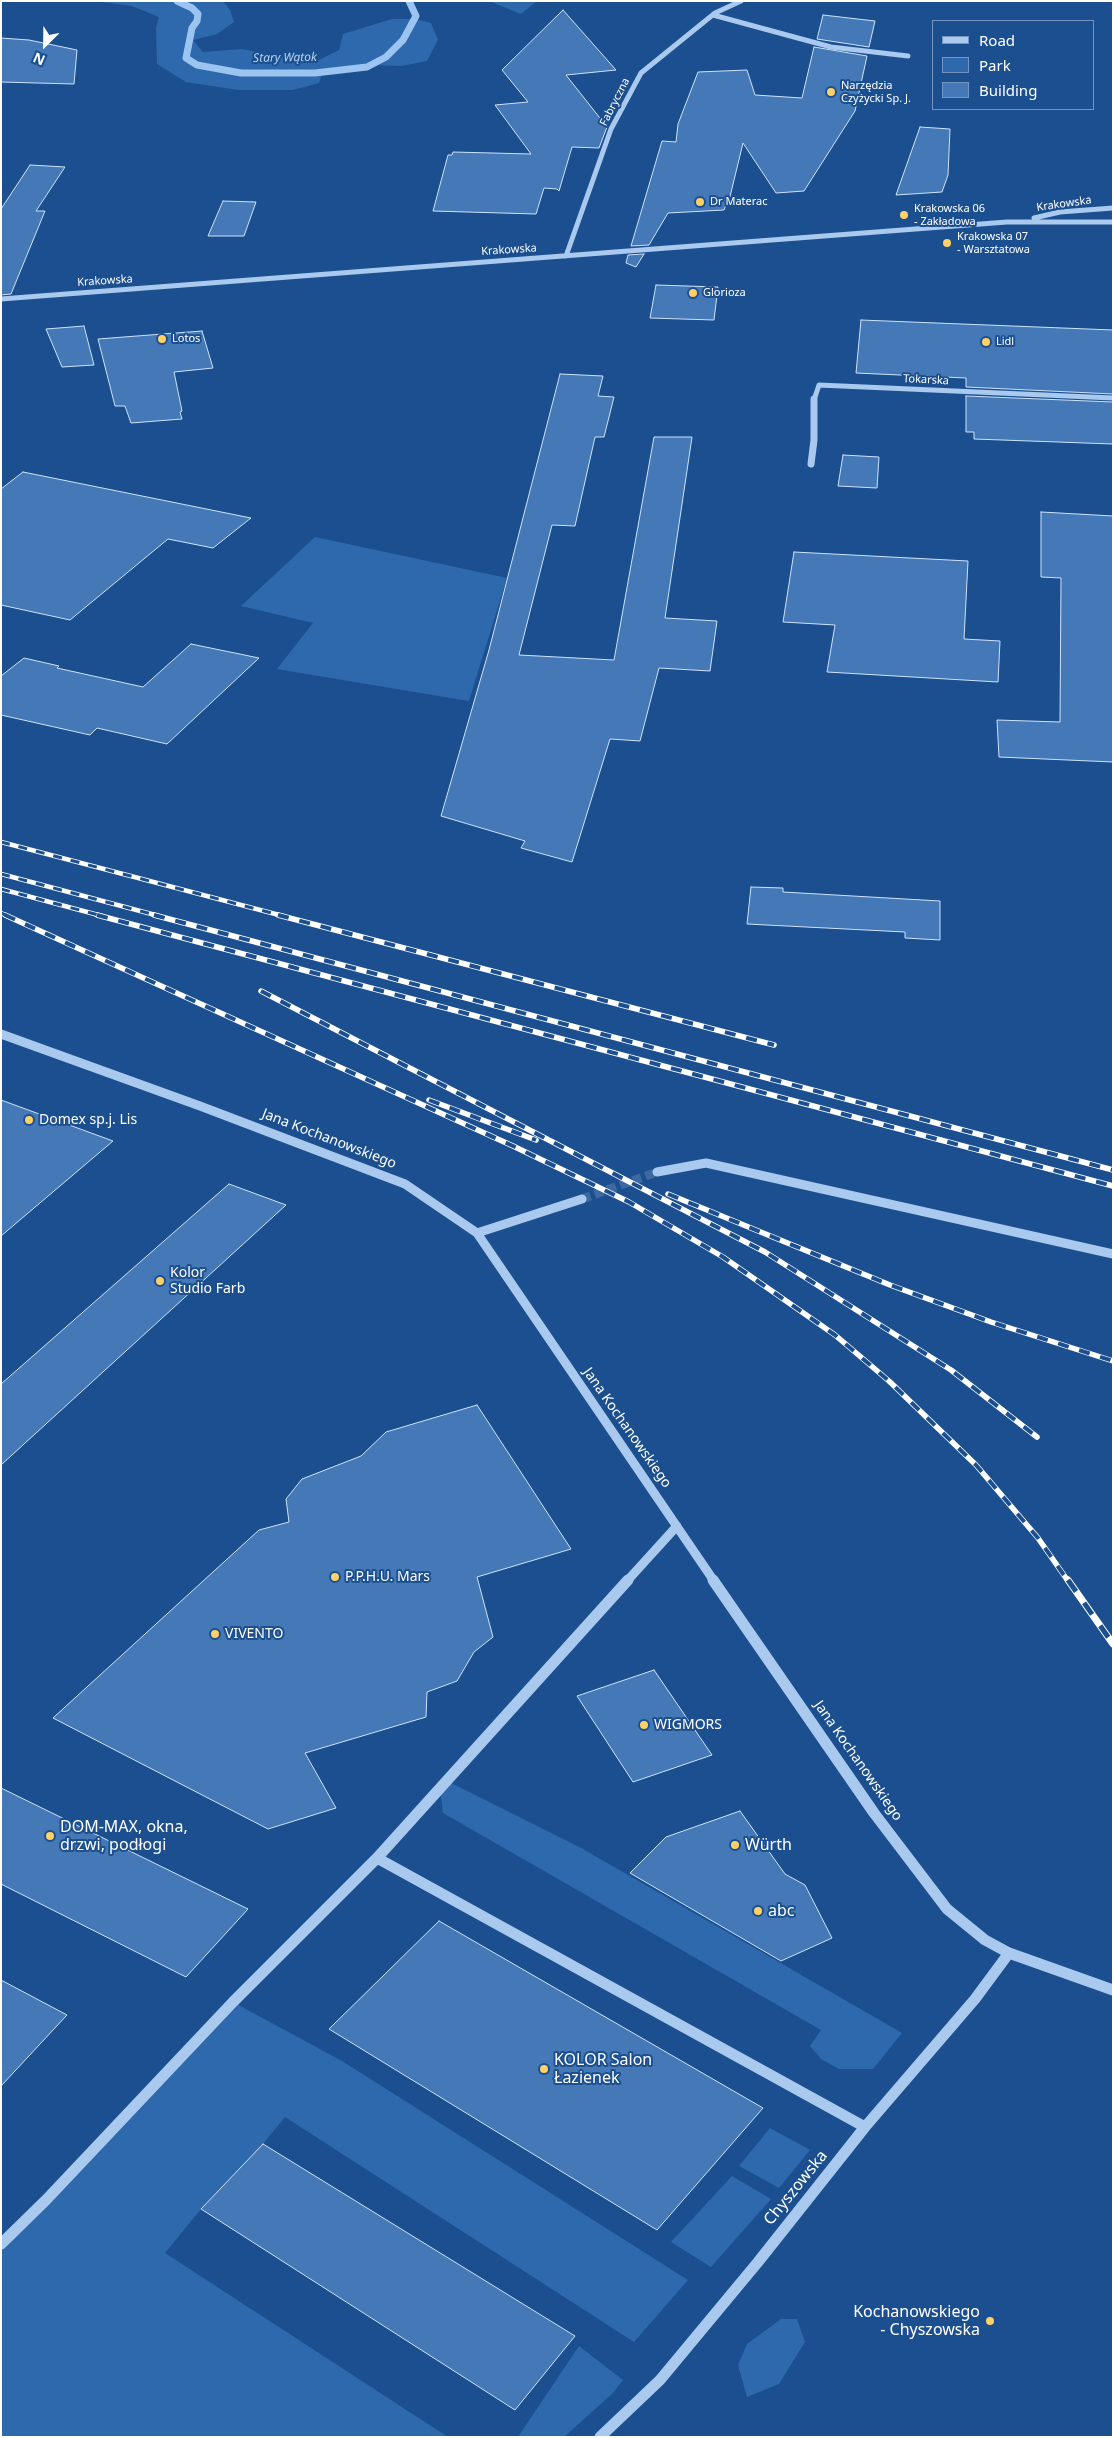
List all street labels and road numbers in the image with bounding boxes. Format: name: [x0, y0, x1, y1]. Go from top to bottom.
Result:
street label: Fabryczna: [597, 76, 633, 128]
street label: Krakowska: [1036, 194, 1092, 214]
street label: Krakowska: [481, 241, 537, 259]
street label: Krakowska: [77, 272, 133, 290]
street label: Tokarska: [903, 372, 949, 388]
street label: Jana Kochanowskiego: [259, 1106, 399, 1172]
street label: Jana Kochanowskiego: [579, 1365, 675, 1491]
street label: Jana Kochanowskiego: [810, 1698, 906, 1824]
street label: Chyszowska: [760, 2147, 832, 2229]

